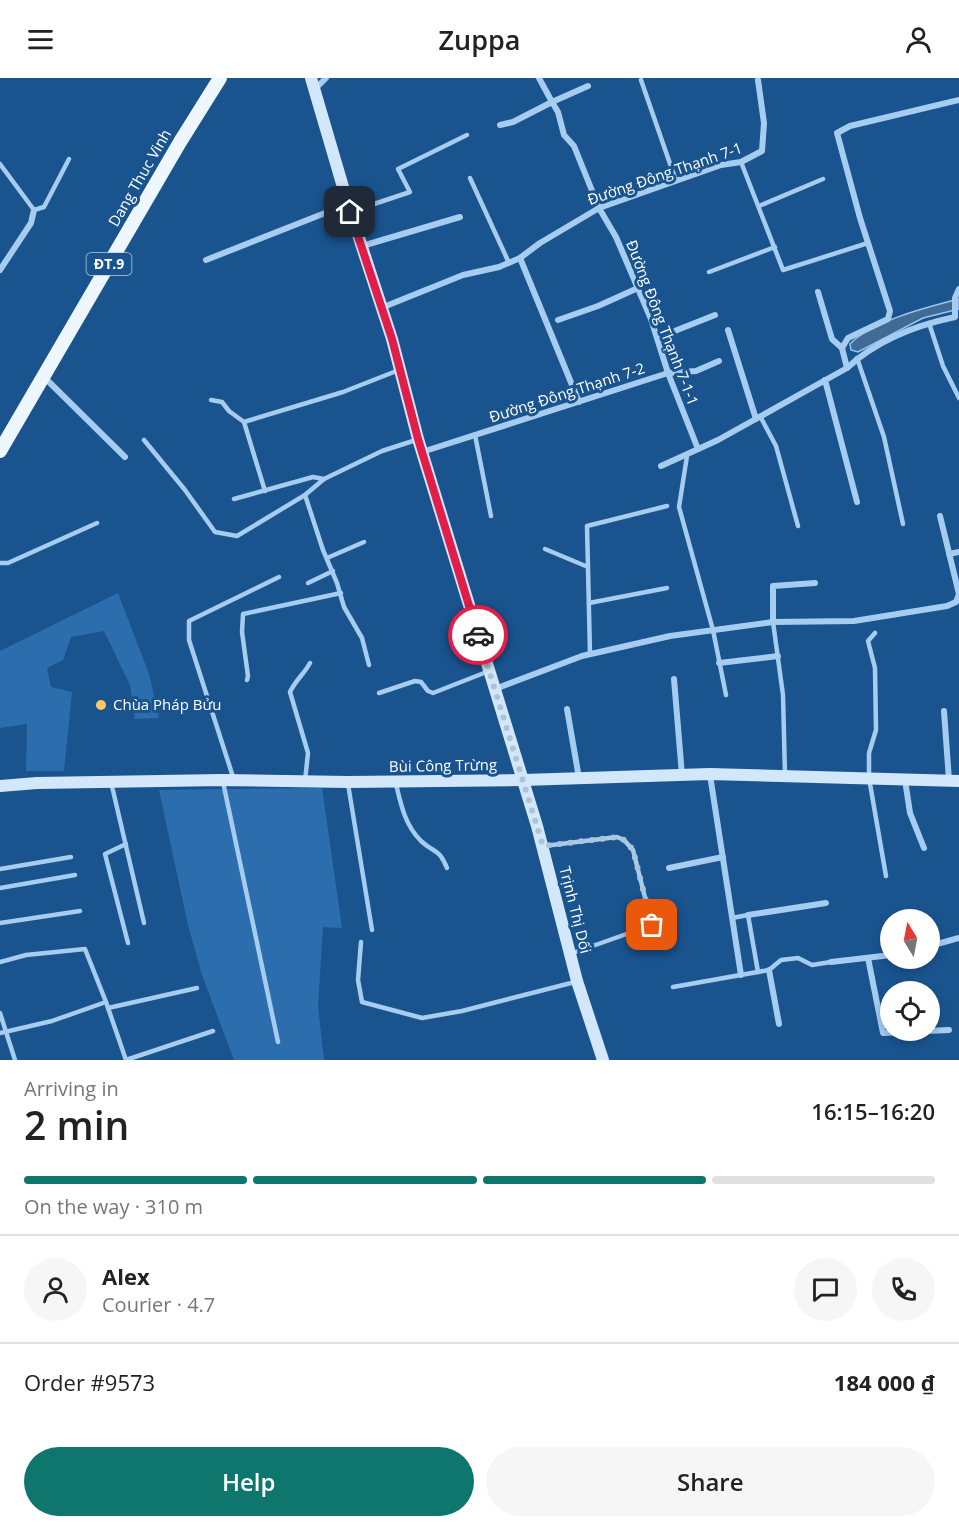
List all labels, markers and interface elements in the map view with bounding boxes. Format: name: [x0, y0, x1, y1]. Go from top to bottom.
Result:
text: Zuppa: [439, 21, 520, 58]
icon: menu: [24, 23, 57, 56]
icon: person: [902, 23, 935, 56]
street label: Dang Thuc Vinh: [103, 125, 175, 230]
street label: Đường Đông Thạnh 7-1: [585, 137, 745, 209]
pin: [324, 186, 375, 237]
icon: home: [333, 195, 366, 228]
street label: Đường Đông Thạnh 7-1-1: [622, 237, 704, 408]
road number: ĐT.9: [86, 253, 132, 275]
street label: Đường Đông Thạnh 7-2: [486, 357, 647, 427]
courier: [448, 605, 508, 665]
icon: car: [462, 619, 495, 652]
place label: Chùa Pháp Bửu: [113, 694, 222, 714]
marker: Chùa Pháp Bửu: [94, 698, 108, 712]
street label: Bùi Công Trừng: [389, 754, 497, 776]
street label: Trịnh Thị Dối: [555, 864, 596, 956]
pin: [626, 899, 677, 950]
icon: bag: [635, 908, 668, 941]
north arrow: [880, 909, 940, 969]
map controls: [880, 909, 940, 1041]
button: locate: [880, 981, 940, 1041]
text: Arriving in: [24, 1075, 119, 1102]
text: 16:15–16:20: [811, 1096, 935, 1126]
text: 2 min: [24, 1098, 129, 1151]
text: On the way · 310 m: [24, 1193, 203, 1220]
button: person: [24, 1258, 87, 1321]
button: chat: [794, 1258, 857, 1321]
button: phone: [872, 1258, 935, 1321]
text: Alex: [102, 1261, 150, 1291]
text: Courier · 4.7: [102, 1291, 215, 1318]
text: Order #9573: [24, 1367, 155, 1397]
text: 184 000 ₫: [834, 1367, 935, 1397]
button: Help: [24, 1447, 474, 1516]
button: Share: [486, 1447, 935, 1516]

